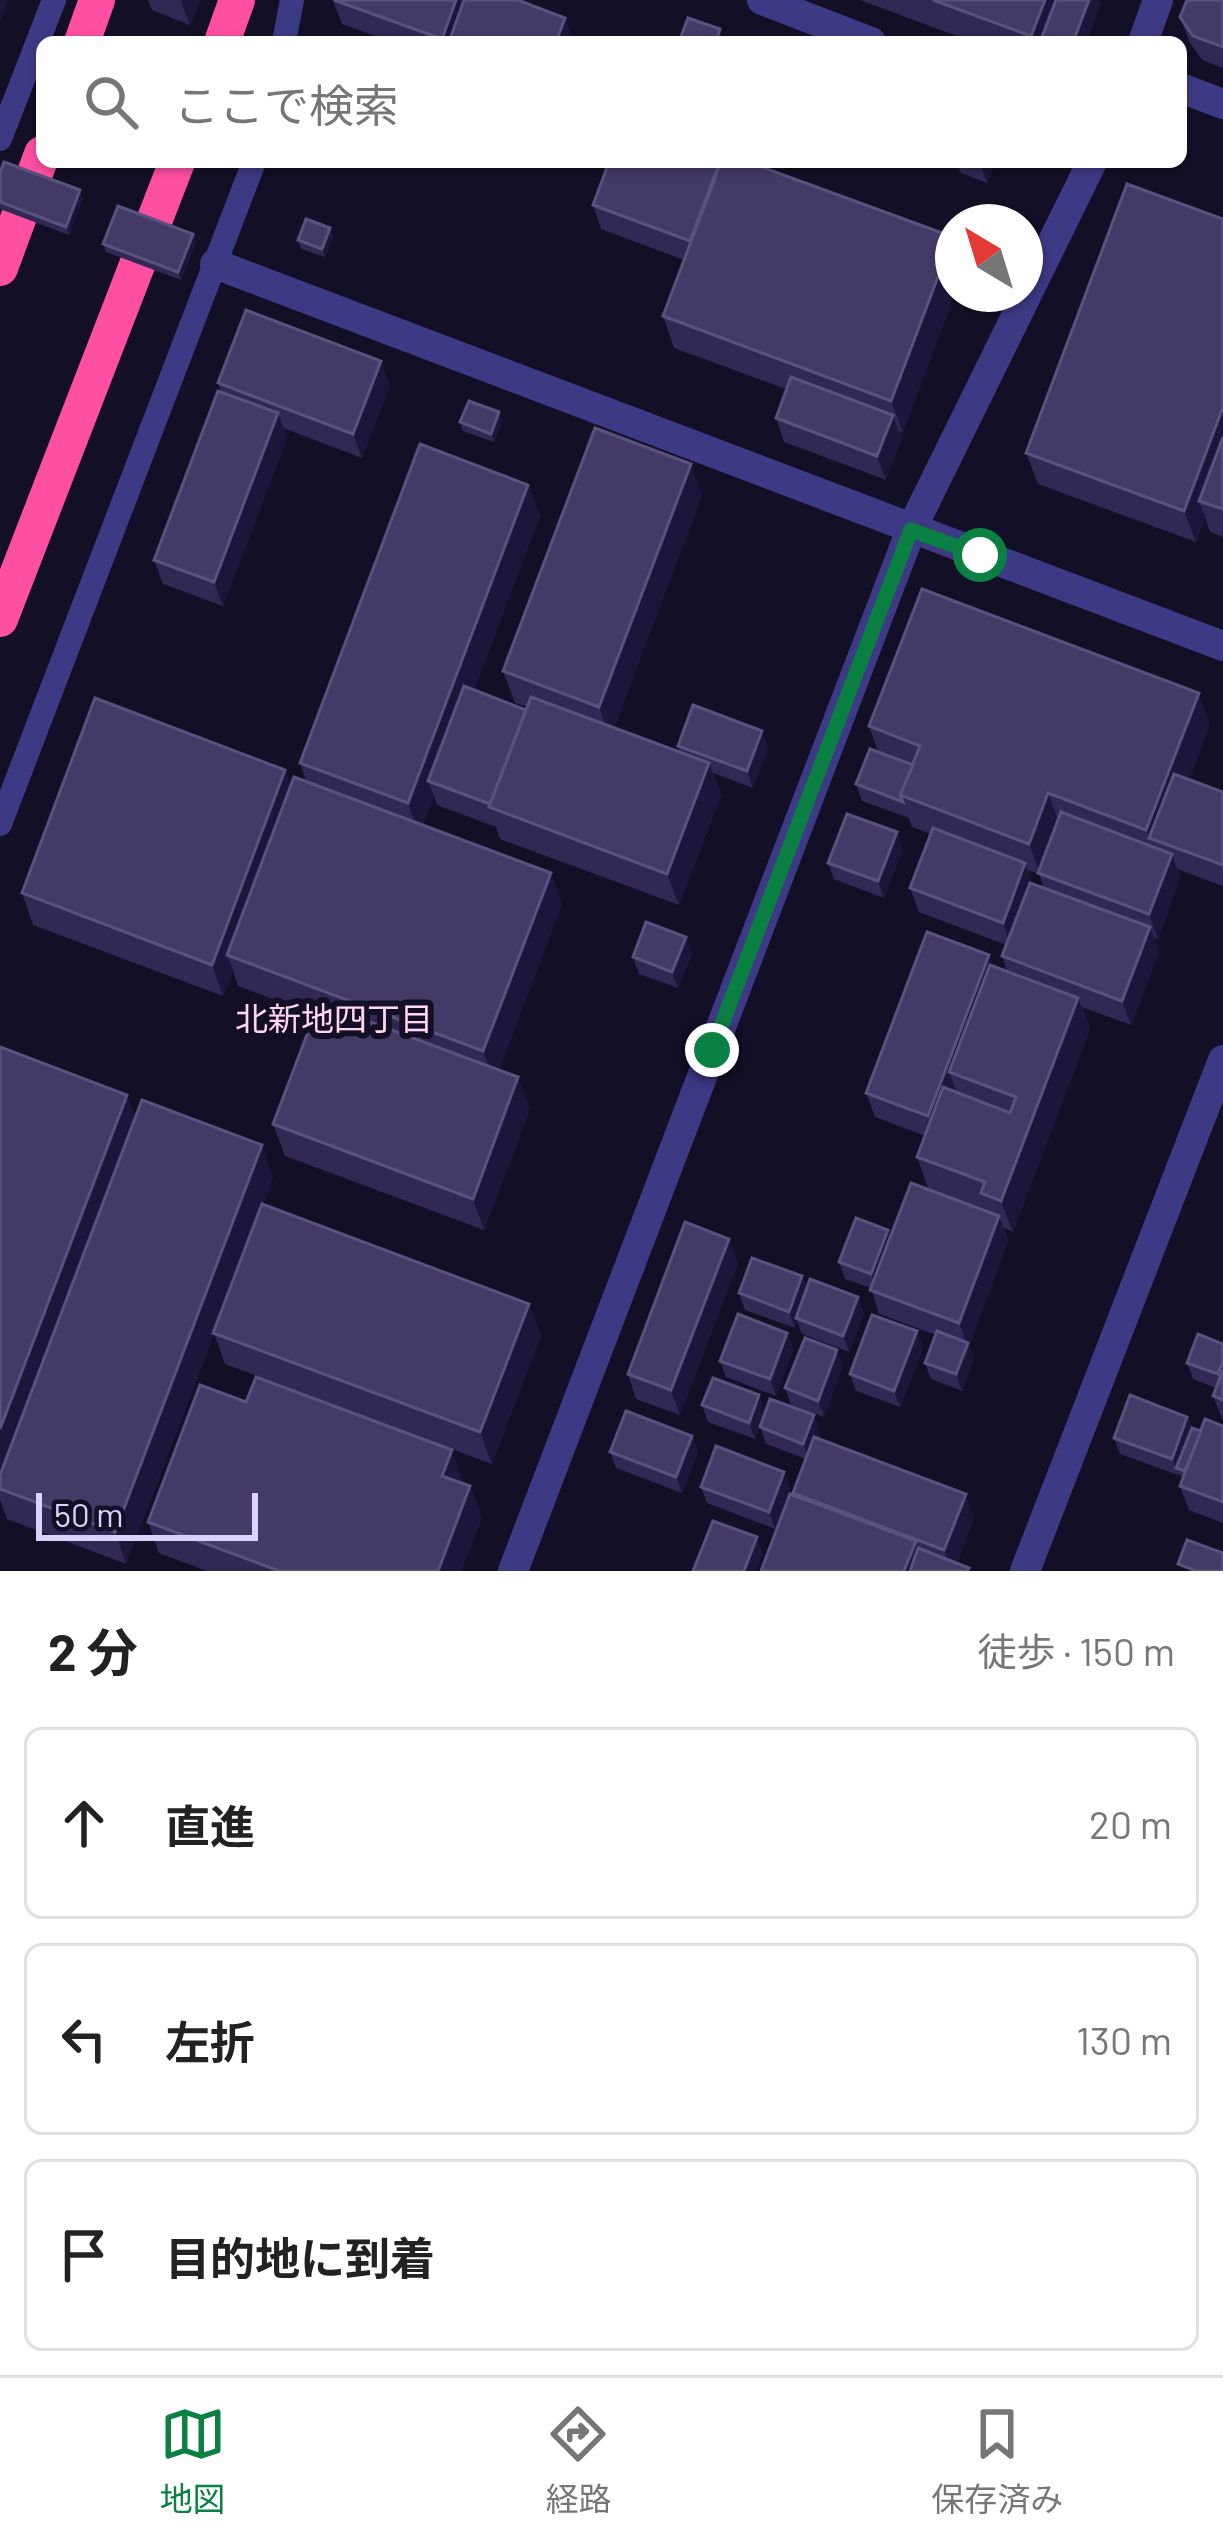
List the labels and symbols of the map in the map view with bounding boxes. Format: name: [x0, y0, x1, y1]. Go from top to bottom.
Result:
north arrow: [935, 204, 1043, 312]
route start: [953, 528, 1007, 582]
district label: 北新地四丁目: [235, 998, 433, 1038]
route end: [685, 1023, 739, 1077]
scale bar: [36, 1487, 258, 1540]

